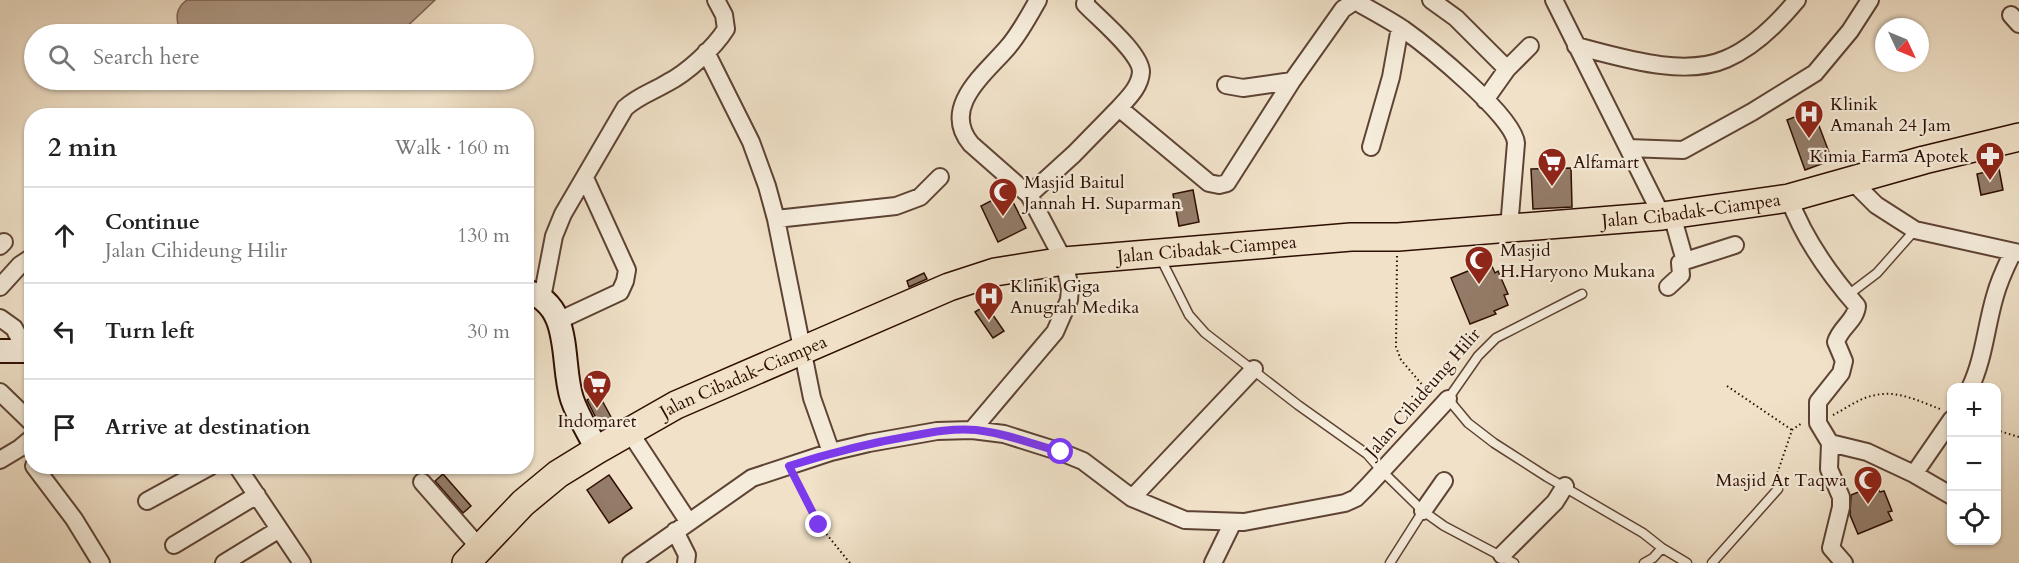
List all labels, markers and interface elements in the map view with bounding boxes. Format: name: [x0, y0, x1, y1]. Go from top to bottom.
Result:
north arrow: [1875, 18, 1929, 72]
search box: [24, 24, 534, 90]
icon: search: [45, 41, 78, 74]
text: Search here: [93, 42, 200, 72]
place label: Klinik Amanah 24 Jam: [1830, 92, 1952, 138]
hospital icon: Klinik Amanah 24 Jam: [1793, 98, 1825, 140]
text: 2 min: [48, 130, 117, 165]
text: Walk · 160 m: [395, 134, 510, 161]
pharmacy icon: Kimia Farma Apotek: [1974, 140, 2006, 182]
place label: Kimia Farma Apotek: [1810, 144, 1969, 169]
supermarket icon: Alfamart: [1536, 146, 1568, 188]
place label: Alfamart: [1573, 150, 1639, 175]
place label: Masjid Baitul Jannah H. Suparman: [1021, 170, 1182, 216]
mosque icon: Masjid Baitul Jannah H. Suparman: [987, 176, 1019, 218]
street label: Jalan Cibadak-Ciampea: [1598, 187, 1782, 233]
text: Continue: [105, 207, 200, 237]
icon: ahead: [48, 219, 81, 252]
text: 130 m: [457, 222, 510, 249]
street label: Jalan Cibadak-Ciampea: [1113, 229, 1298, 269]
text: Jalan Cihideung Hilir: [105, 237, 287, 264]
place label: Masjid H.Haryono Mukana: [1500, 238, 1656, 284]
mosque icon: Masjid H.Haryono Mukana: [1463, 244, 1495, 286]
place label: Klinik Giga Anugrah Medika: [1010, 274, 1139, 320]
hospital icon: Klinik Giga Anugrah Medika: [973, 280, 1005, 322]
icon: left: [48, 315, 81, 348]
text: Turn left: [105, 316, 194, 346]
text: 30 m: [467, 318, 510, 345]
street label: Jalan Cihideung Hilir: [1358, 323, 1487, 465]
street label: Jalan Cibadak-Ciampea: [652, 329, 831, 426]
supermarket icon: Indomaret: [581, 368, 613, 410]
map controls: [1947, 383, 2001, 545]
button: +: [1947, 383, 2001, 437]
place label: Indomaret: [557, 409, 637, 434]
icon: arrive: [48, 411, 81, 444]
text: Arrive at destination: [105, 412, 310, 442]
button: −: [1947, 437, 2001, 491]
route start: [1047, 438, 1073, 464]
mosque icon: Masjid At Taqwa: [1852, 464, 1884, 506]
place label: Masjid At Taqwa: [1716, 468, 1847, 493]
button: locate: [1947, 491, 2001, 545]
route end: [805, 511, 831, 537]

